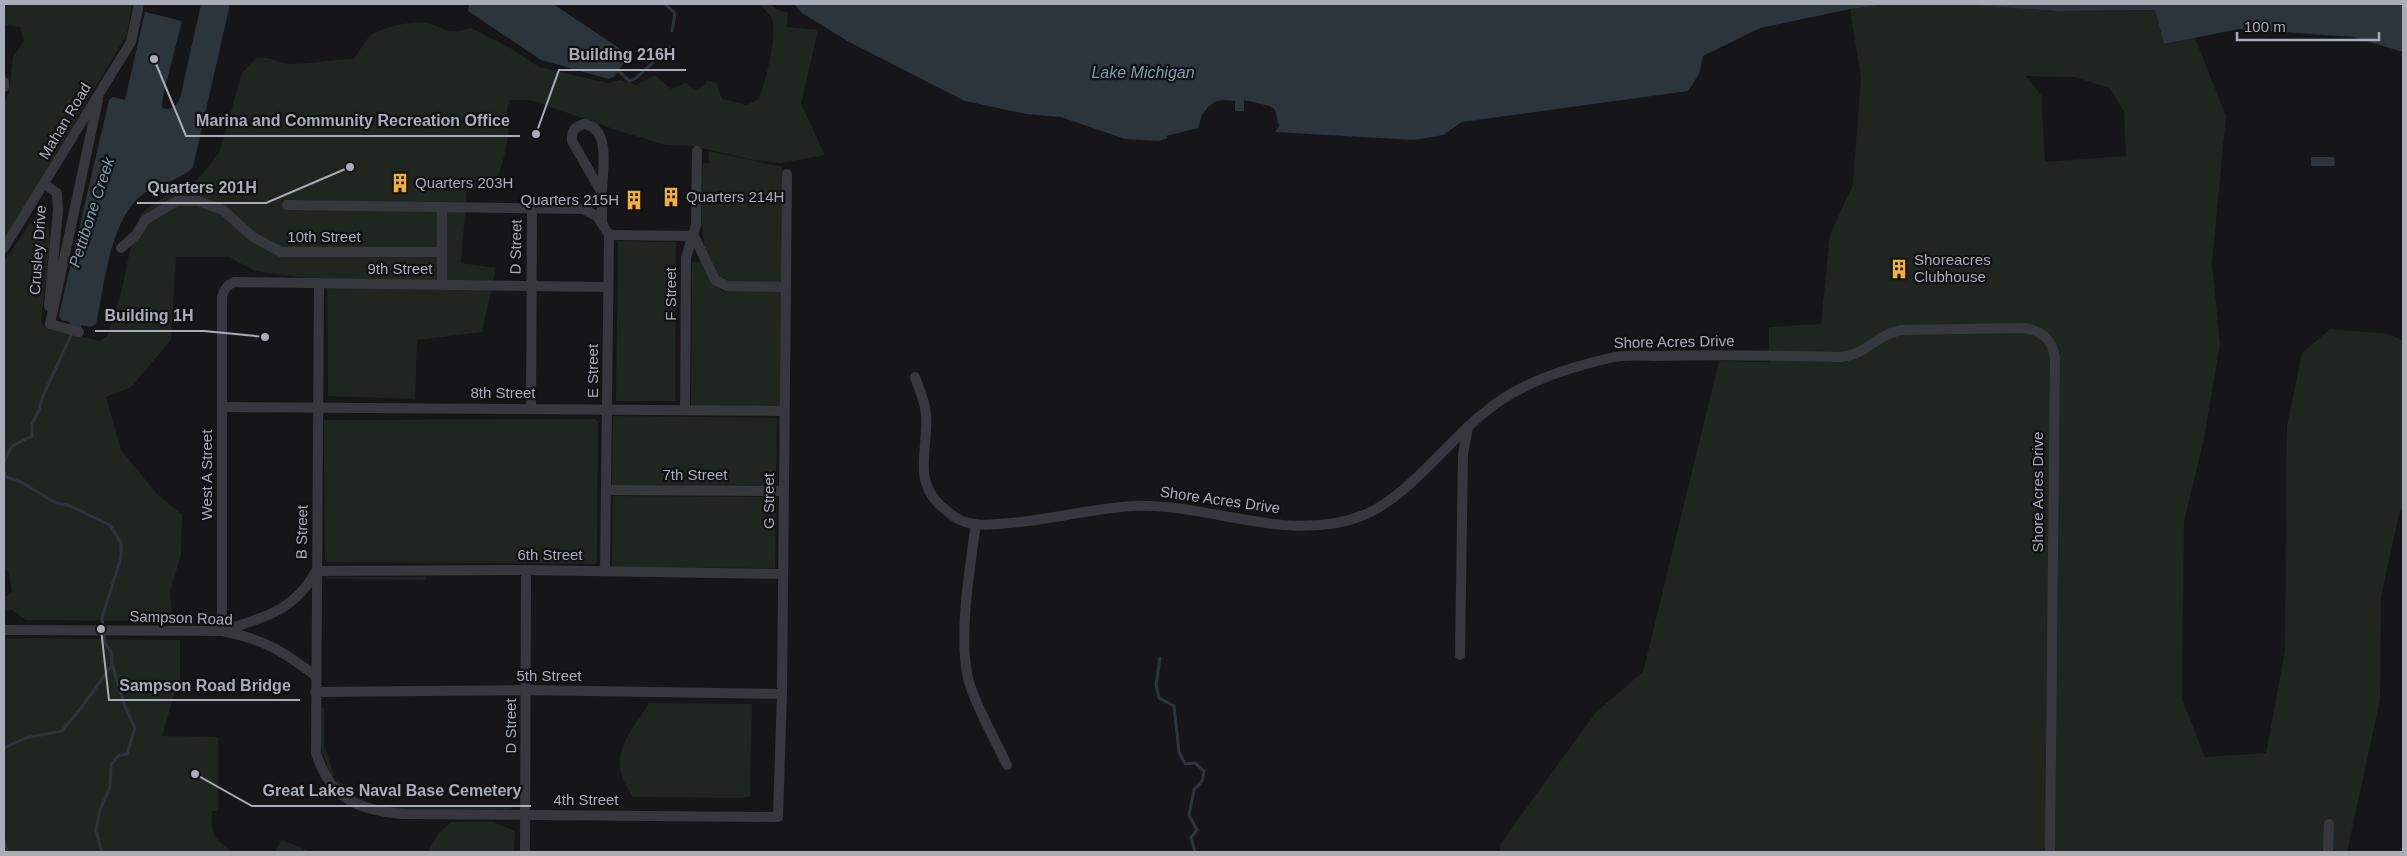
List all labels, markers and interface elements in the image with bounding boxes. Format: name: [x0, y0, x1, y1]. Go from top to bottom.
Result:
scale bar: [2237, 10, 2380, 42]
text: 100 m: [2244, 18, 2286, 35]
callout: Building 216H: [559, 39, 686, 70]
text: Building 216H: [569, 46, 675, 63]
water label: Lake Michigan: [1091, 64, 1195, 81]
street label: Mahan Road: [35, 80, 94, 162]
callout: Marina and Community Recreation Office: [186, 105, 520, 136]
text: Marina and Community Recreation Office: [196, 112, 510, 129]
water label: Pettibone Creek: [66, 154, 118, 269]
callout: Quarters 201H: [137, 172, 266, 203]
building icon: Quarters 203H: [389, 172, 411, 194]
place label: Quarters 203H: [415, 174, 513, 191]
text: Quarters 201H: [147, 179, 257, 196]
building icon: Quarters 214H: [660, 186, 682, 208]
place label: Quarters 214H: [686, 188, 784, 205]
building icon: Quarters 215H: [623, 189, 645, 211]
place label: Quarters 215H: [521, 191, 619, 208]
street label: Crusley Drive: [26, 204, 49, 295]
street label: D Street: [507, 219, 524, 275]
street label: 10th Street: [287, 228, 362, 245]
place label: Shoreacres Clubhouse: [1914, 251, 1991, 285]
building icon: Shoreacres Clubhouse: [1888, 258, 1910, 280]
street label: 9th Street: [367, 260, 433, 277]
street label: F Street: [662, 266, 679, 321]
callout: Building 1H: [95, 300, 204, 331]
text: Building 1H: [105, 307, 193, 324]
street label: Shore Acres Drive: [1613, 332, 1735, 351]
street label: E Street: [584, 343, 601, 398]
street label: 8th Street: [470, 384, 536, 401]
street label: West A Street: [198, 429, 215, 520]
street label: Shore Acres Drive: [2029, 432, 2046, 552]
street label: 7th Street: [662, 466, 728, 483]
street label: G Street: [760, 472, 777, 529]
street label: Shore Acres Drive: [1159, 483, 1281, 516]
street label: B Street: [293, 504, 310, 559]
street label: 6th Street: [517, 546, 583, 563]
street label: Sampson Road: [129, 607, 233, 628]
street label: 5th Street: [516, 667, 582, 684]
callout: Sampson Road Bridge: [109, 669, 300, 700]
text: Sampson Road Bridge: [119, 677, 291, 694]
street label: D Street: [502, 698, 519, 754]
callout: Great Lakes Naval Base Cemetery: [252, 775, 531, 806]
text: Great Lakes Naval Base Cemetery: [263, 782, 522, 799]
street label: 4th Street: [553, 791, 619, 808]

